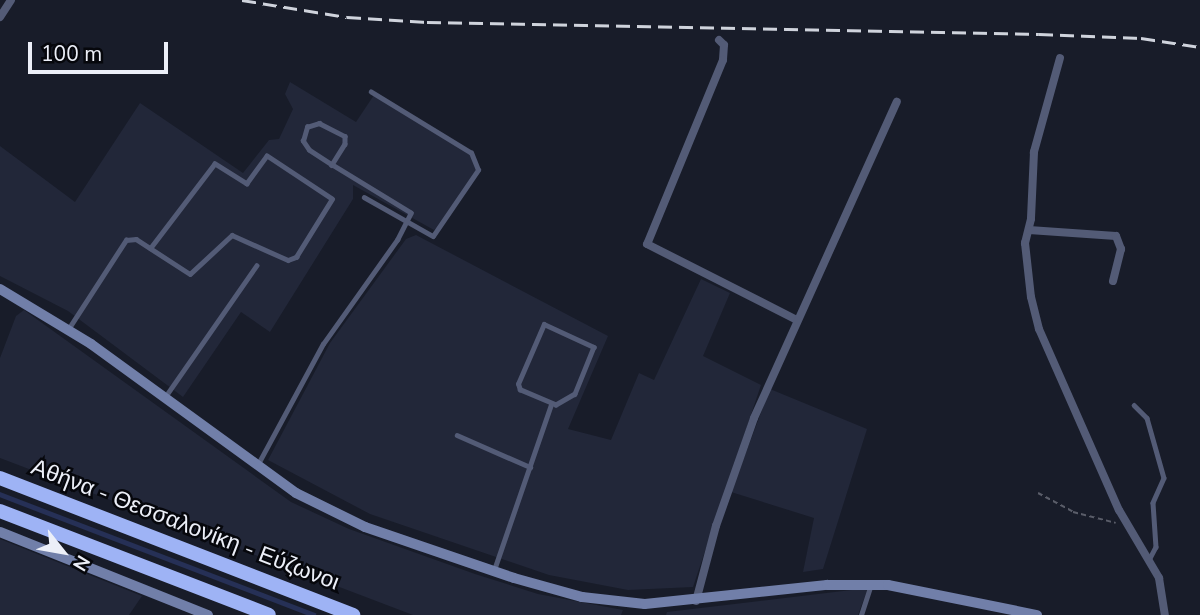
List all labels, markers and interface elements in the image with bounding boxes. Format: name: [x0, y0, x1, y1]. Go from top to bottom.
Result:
scale bar: [32, 28, 172, 72]
text: 100 m: [41, 40, 102, 68]
street label: Αθήνα - Θεσσαλονίκη - Εύζωνοι: [27, 453, 343, 597]
north arrow: [28, 517, 98, 587]
text: N: [66, 550, 96, 576]

